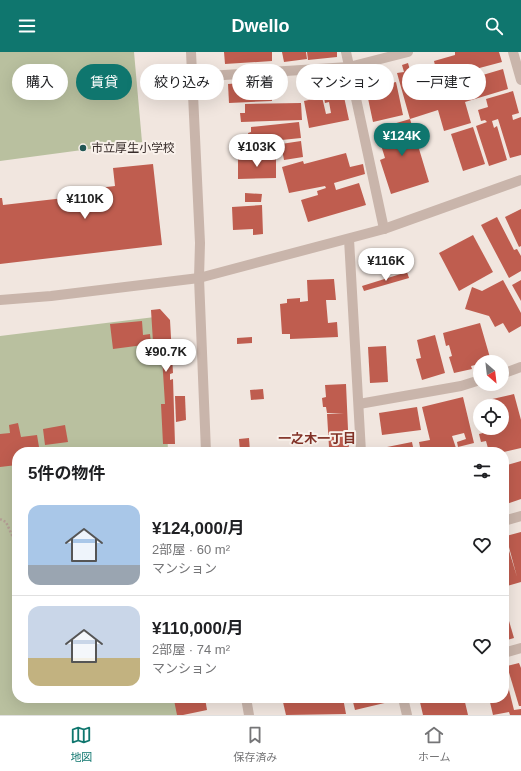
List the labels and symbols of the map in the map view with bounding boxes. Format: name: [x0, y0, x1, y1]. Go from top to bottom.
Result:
pin: ¥124K: [374, 123, 430, 157]
pin: ¥103K: [229, 134, 285, 168]
place label: 市立厚生小学校: [91, 141, 175, 155]
marker: 市立厚生小学校: [78, 143, 88, 153]
pin: ¥110K: [57, 186, 113, 220]
pin: ¥116K: [358, 248, 414, 282]
pin: ¥90.7K: [133, 339, 199, 373]
north arrow: [473, 355, 509, 391]
district label: 一之木一丁目: [278, 431, 356, 446]

